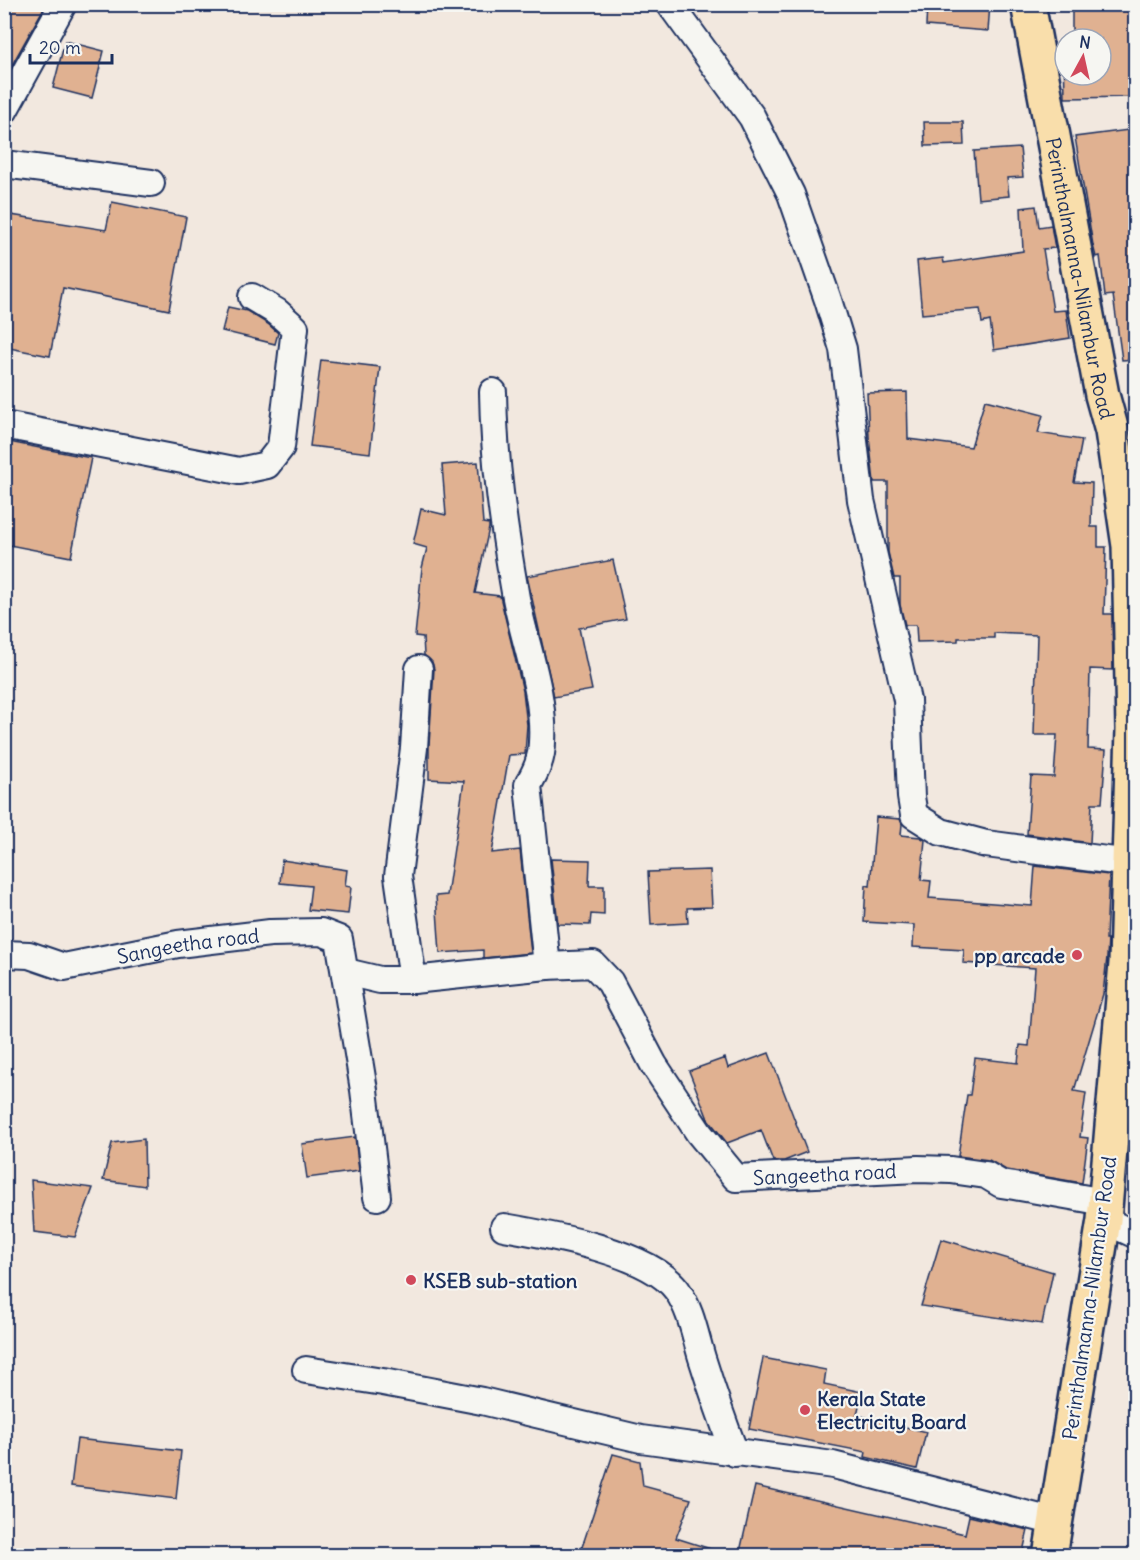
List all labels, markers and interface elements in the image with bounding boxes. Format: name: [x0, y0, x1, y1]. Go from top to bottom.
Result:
scale bar: [30, 27, 112, 65]
north arrow: [1053, 27, 1113, 87]
text: N: [1078, 31, 1092, 53]
text: 20 m: [39, 36, 81, 59]
street label: Perinthalmanna-Nilambur Road: [1041, 135, 1121, 422]
street label: Sangeetha road: [115, 922, 261, 969]
place label: pp arcade: [974, 943, 1065, 968]
marker: pp arcade: [1070, 948, 1084, 962]
street label: Perinthalmanna-Nilambur Road: [1057, 1154, 1121, 1441]
street label: Sangeetha road: [752, 1158, 897, 1190]
place label: KSEB sub-station: [423, 1268, 578, 1293]
marker: KSEB sub-station: [404, 1273, 418, 1287]
place label: Kerala State Electricity Board: [817, 1386, 967, 1434]
marker: Kerala State Electricity Board: [798, 1403, 812, 1417]

